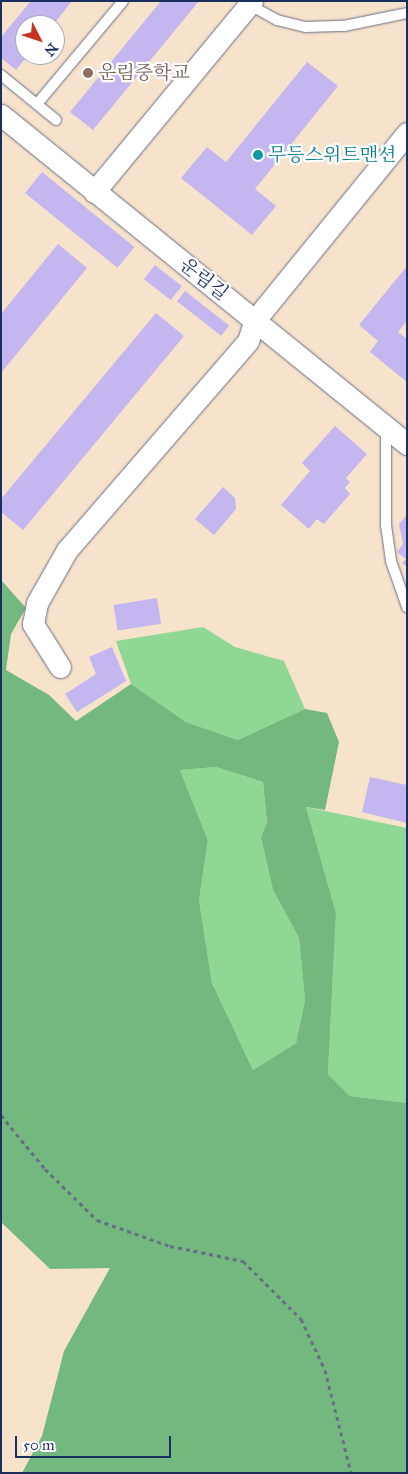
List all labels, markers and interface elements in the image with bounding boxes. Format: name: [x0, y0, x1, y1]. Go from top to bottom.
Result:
north arrow: [15, 15, 65, 65]
text: N: [41, 39, 61, 60]
place label: 운림중학교: [98, 62, 190, 84]
marker: 운림중학교: [82, 67, 94, 79]
place label: 무등스위트맨션: [268, 144, 396, 166]
marker: 무등스위트맨션: [252, 149, 264, 161]
street label: 운림길: [175, 253, 233, 305]
scale bar: [18, 1426, 174, 1458]
text: 50 m: [23, 1436, 55, 1454]

